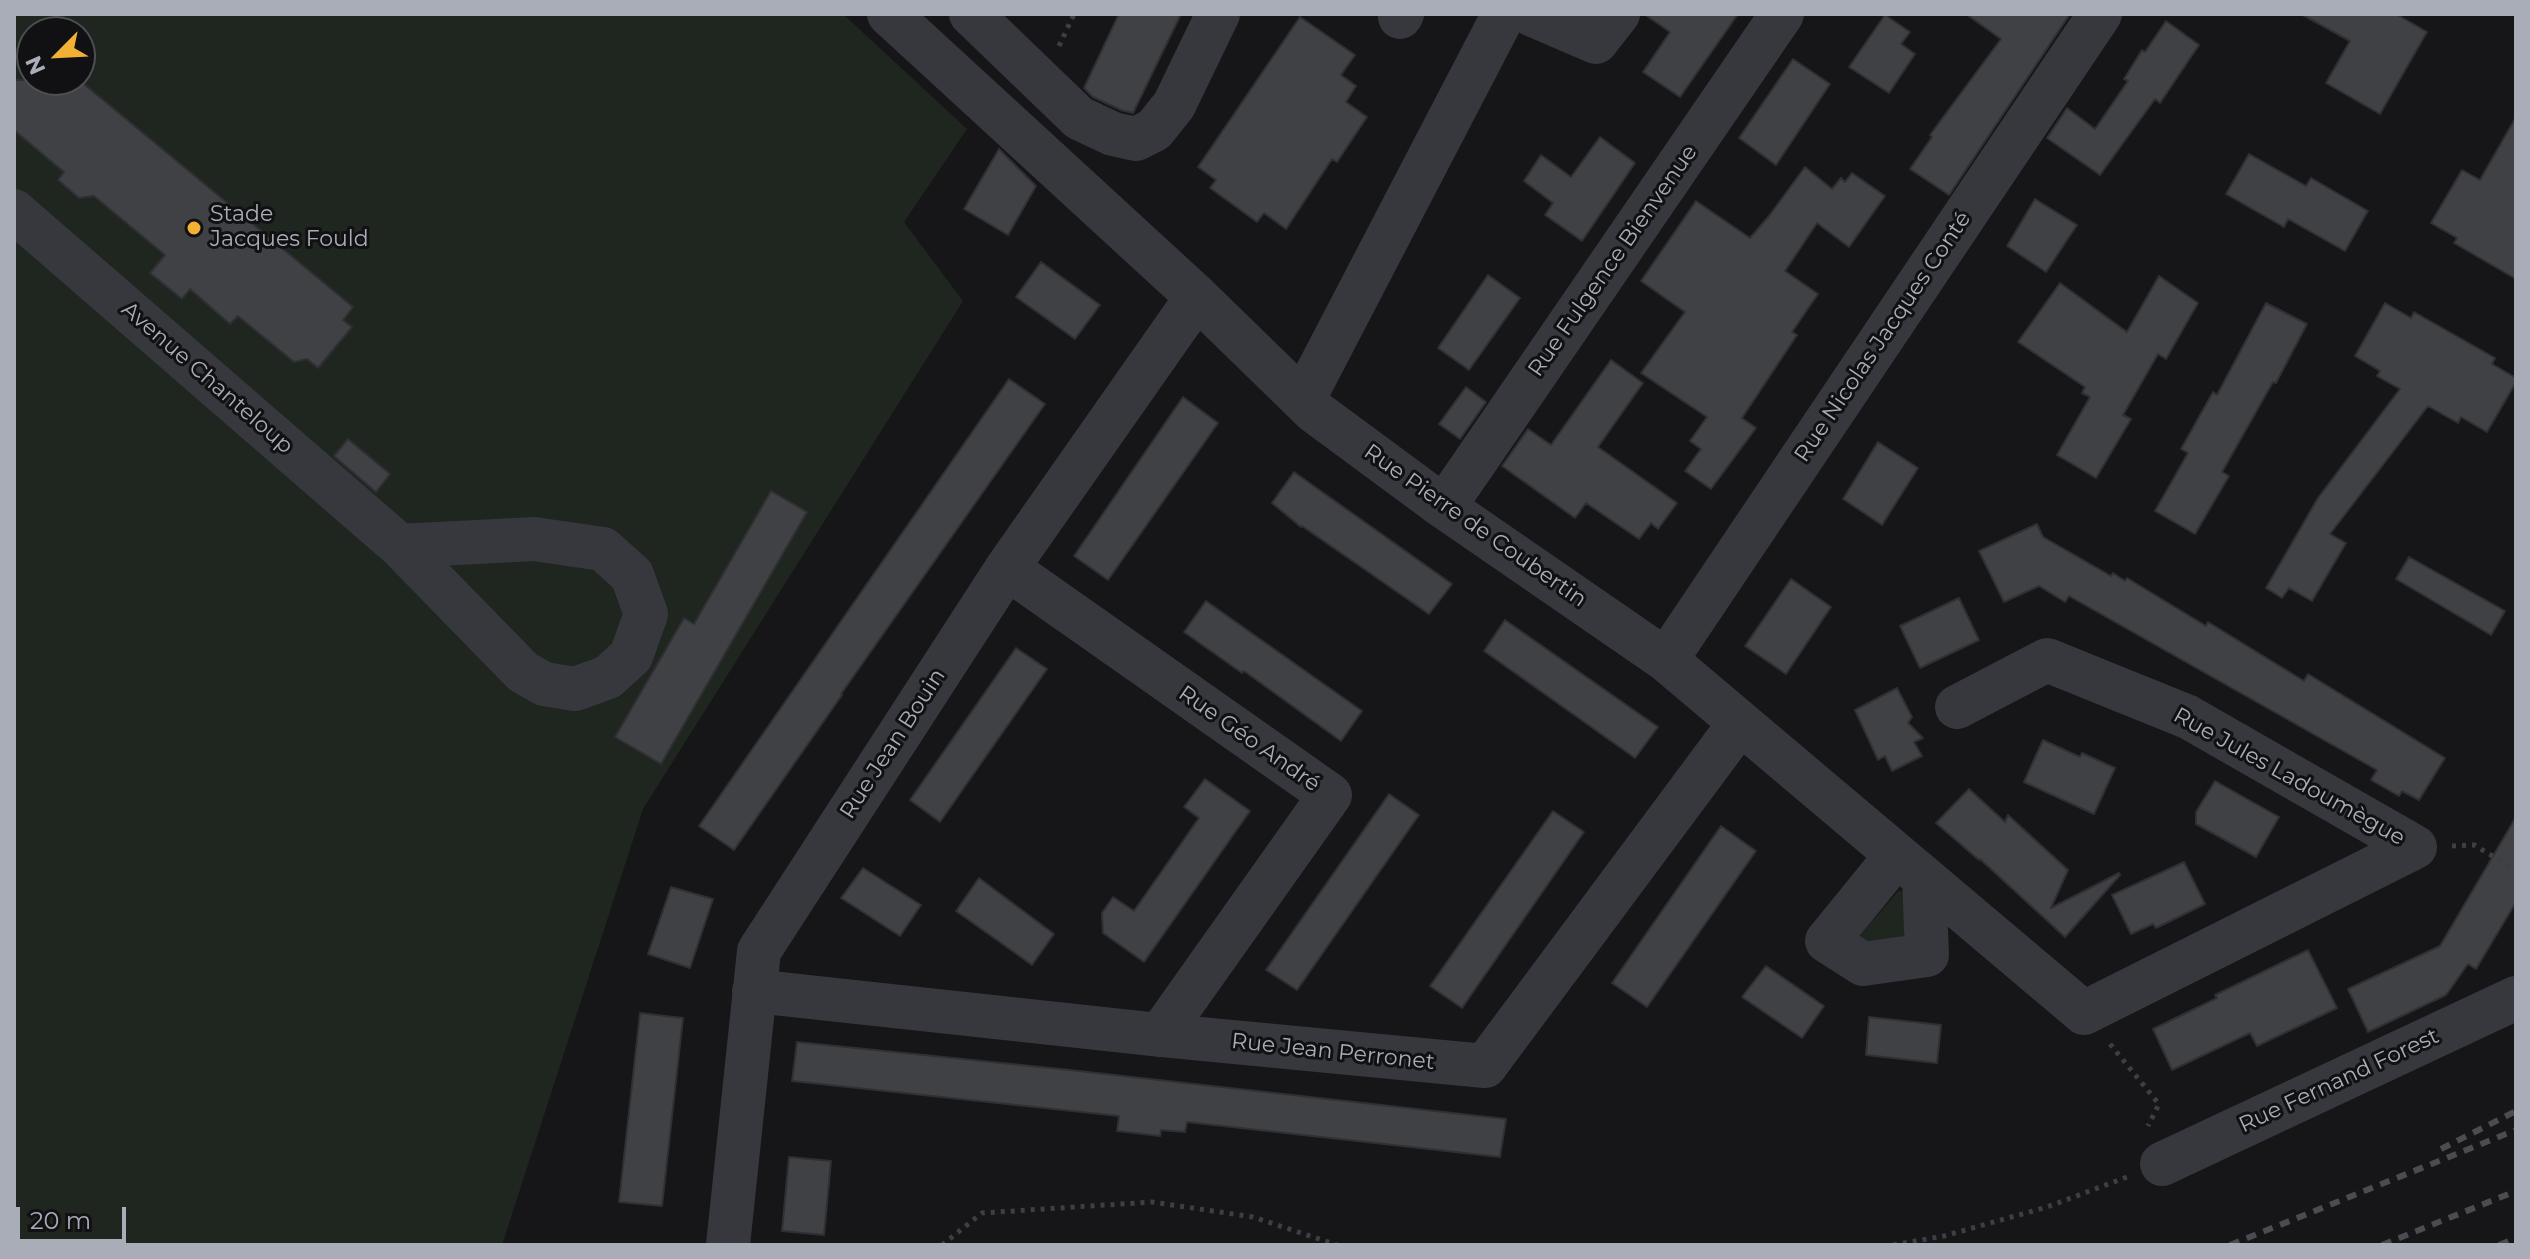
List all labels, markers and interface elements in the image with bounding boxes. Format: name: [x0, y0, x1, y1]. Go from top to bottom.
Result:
north arrow: [16, 16, 96, 96]
text: N: [19, 52, 51, 79]
street label: Rue Fulgence Bienvenue: [1523, 140, 1703, 382]
place label: Stade Jacques Fould: [210, 202, 369, 254]
street label: Rue Nicolas Jacques Conté: [1789, 207, 1977, 467]
marker: Stade Jacques Fould: [185, 219, 203, 237]
street label: Avenue Chanteloup: [116, 296, 298, 460]
street label: Rue Pierre de Coubertin: [1359, 439, 1591, 613]
street label: Rue Jean Bouin: [835, 664, 951, 824]
street label: Rue Géo André: [1173, 680, 1325, 798]
street label: Rue Jules Ladoumègue: [2169, 702, 2409, 852]
street label: Rue Fernand Forest: [2235, 1023, 2443, 1139]
street label: Rue Jean Perronet: [1230, 1028, 1436, 1076]
scale bar: [20, 1191, 130, 1241]
text: 20 m: [30, 1206, 91, 1235]

